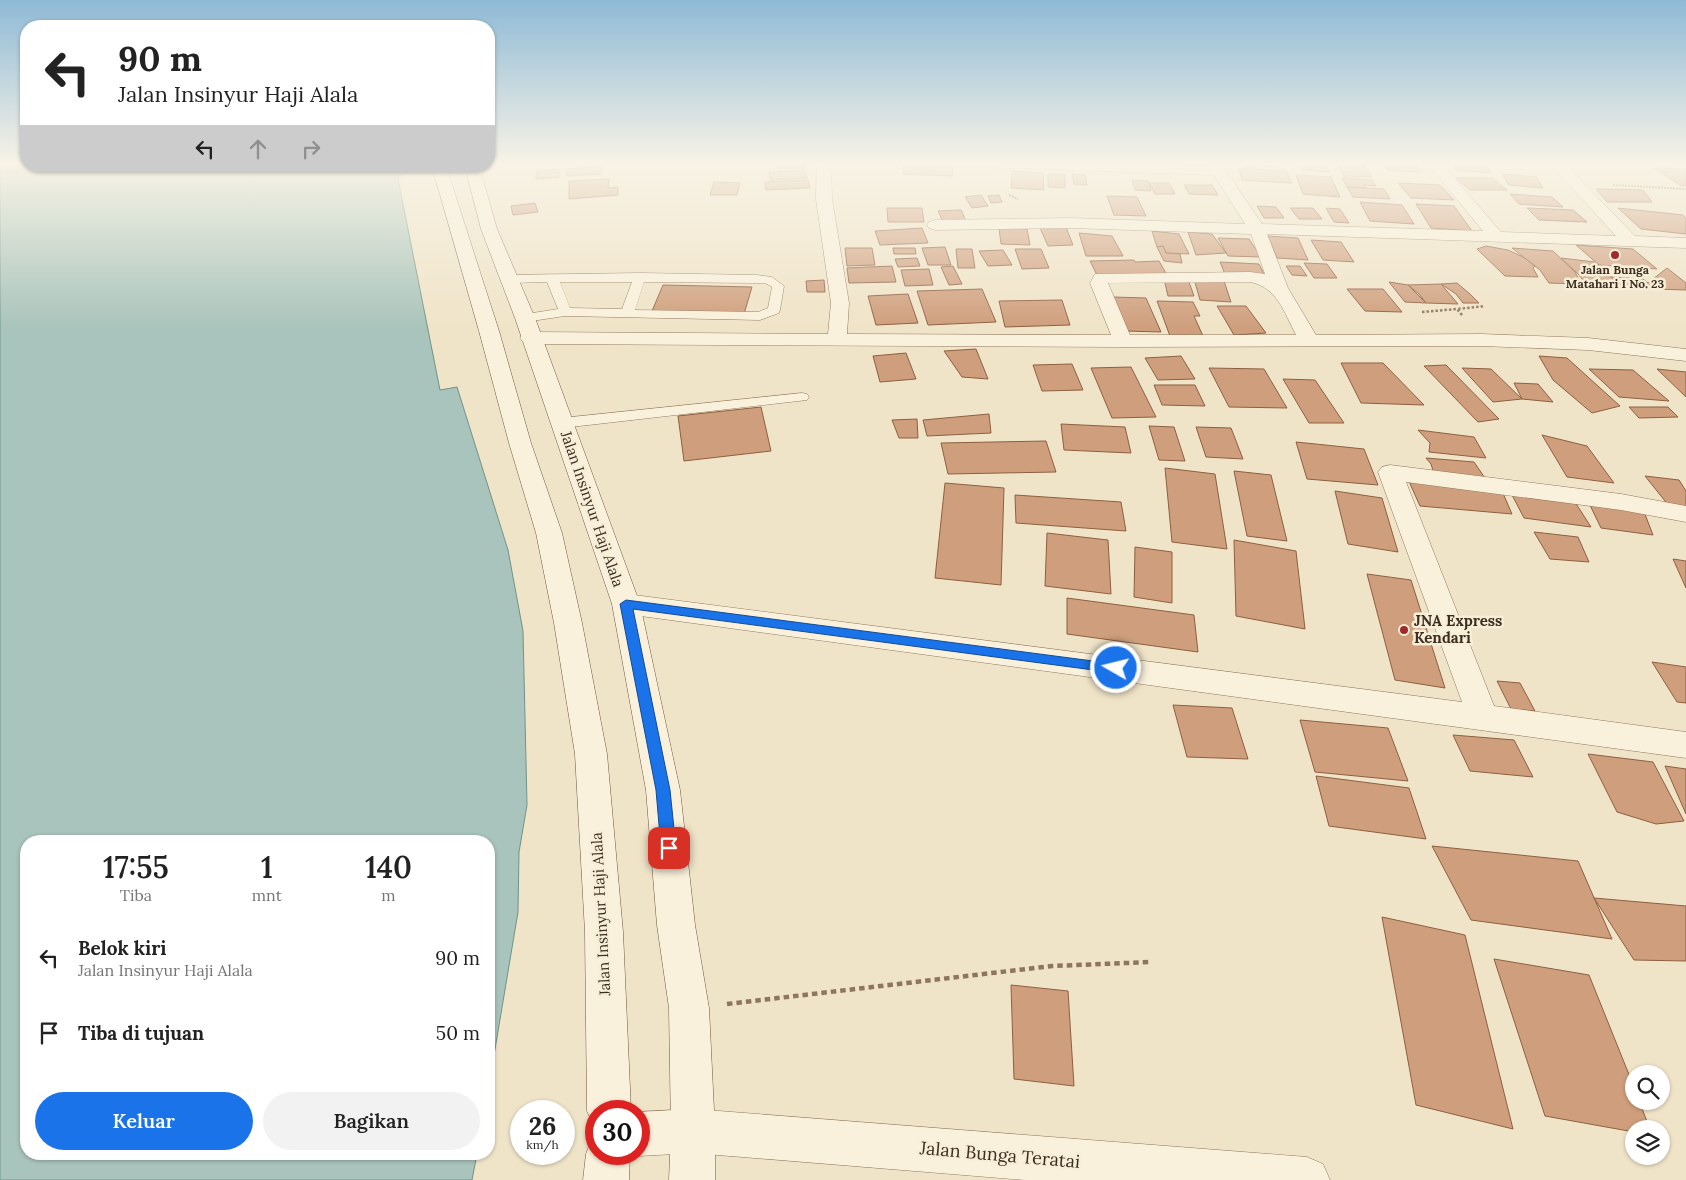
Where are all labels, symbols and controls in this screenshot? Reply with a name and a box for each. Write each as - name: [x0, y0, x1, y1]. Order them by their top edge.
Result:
- text: 90 m: [118, 36, 202, 81]
- icon: left: [35, 40, 100, 105]
- text: Jalan Insinyur Haji Alala: [118, 80, 358, 108]
- icon: left: [191, 135, 219, 163]
- icon: ahead: [244, 135, 272, 163]
- icon: right: [297, 135, 325, 163]
- marker: Jalan Bunga Matahari I No. 23: [1609, 249, 1621, 261]
- place label: Jalan Bunga Matahari I No. 23: [1566, 262, 1664, 291]
- street label: Jalan Insinyur Haji Alala: [556, 427, 628, 590]
- place label: JNA Express Kendari: [1414, 611, 1502, 647]
- marker: JNA Express Kendari: [1398, 624, 1410, 636]
- position arrow: [1089, 641, 1141, 693]
- pin: [648, 827, 690, 869]
- street label: Jalan Insinyur Haji Alala: [587, 831, 614, 997]
- icon: arrive: [655, 834, 683, 862]
- text: 17:55: [103, 848, 169, 886]
- text: 1: [261, 848, 273, 886]
- text: 140: [365, 848, 412, 886]
- text: Tiba: [120, 885, 152, 905]
- text: mnt: [252, 885, 282, 905]
- text: m: [381, 885, 396, 905]
- text: Belok kiri: [78, 936, 167, 960]
- icon: left: [35, 944, 63, 972]
- text: 90 m: [435, 946, 480, 970]
- text: Jalan Insinyur Haji Alala: [78, 960, 253, 980]
- icon: arrive: [35, 1019, 63, 1047]
- text: Tiba di tujuan: [78, 1021, 204, 1045]
- text: 50 m: [436, 1021, 480, 1045]
- map controls: [1625, 1065, 1670, 1165]
- button: search: [1625, 1065, 1670, 1110]
- button: Keluar: [35, 1092, 253, 1150]
- button: Bagikan: [263, 1092, 480, 1150]
- speed limit sign: 30: [585, 1100, 650, 1165]
- text: 26: [529, 1110, 556, 1142]
- button: layers: [1625, 1120, 1670, 1165]
- street label: Jalan Bunga Teratai: [918, 1136, 1081, 1173]
- text: km/h: [526, 1137, 559, 1152]

